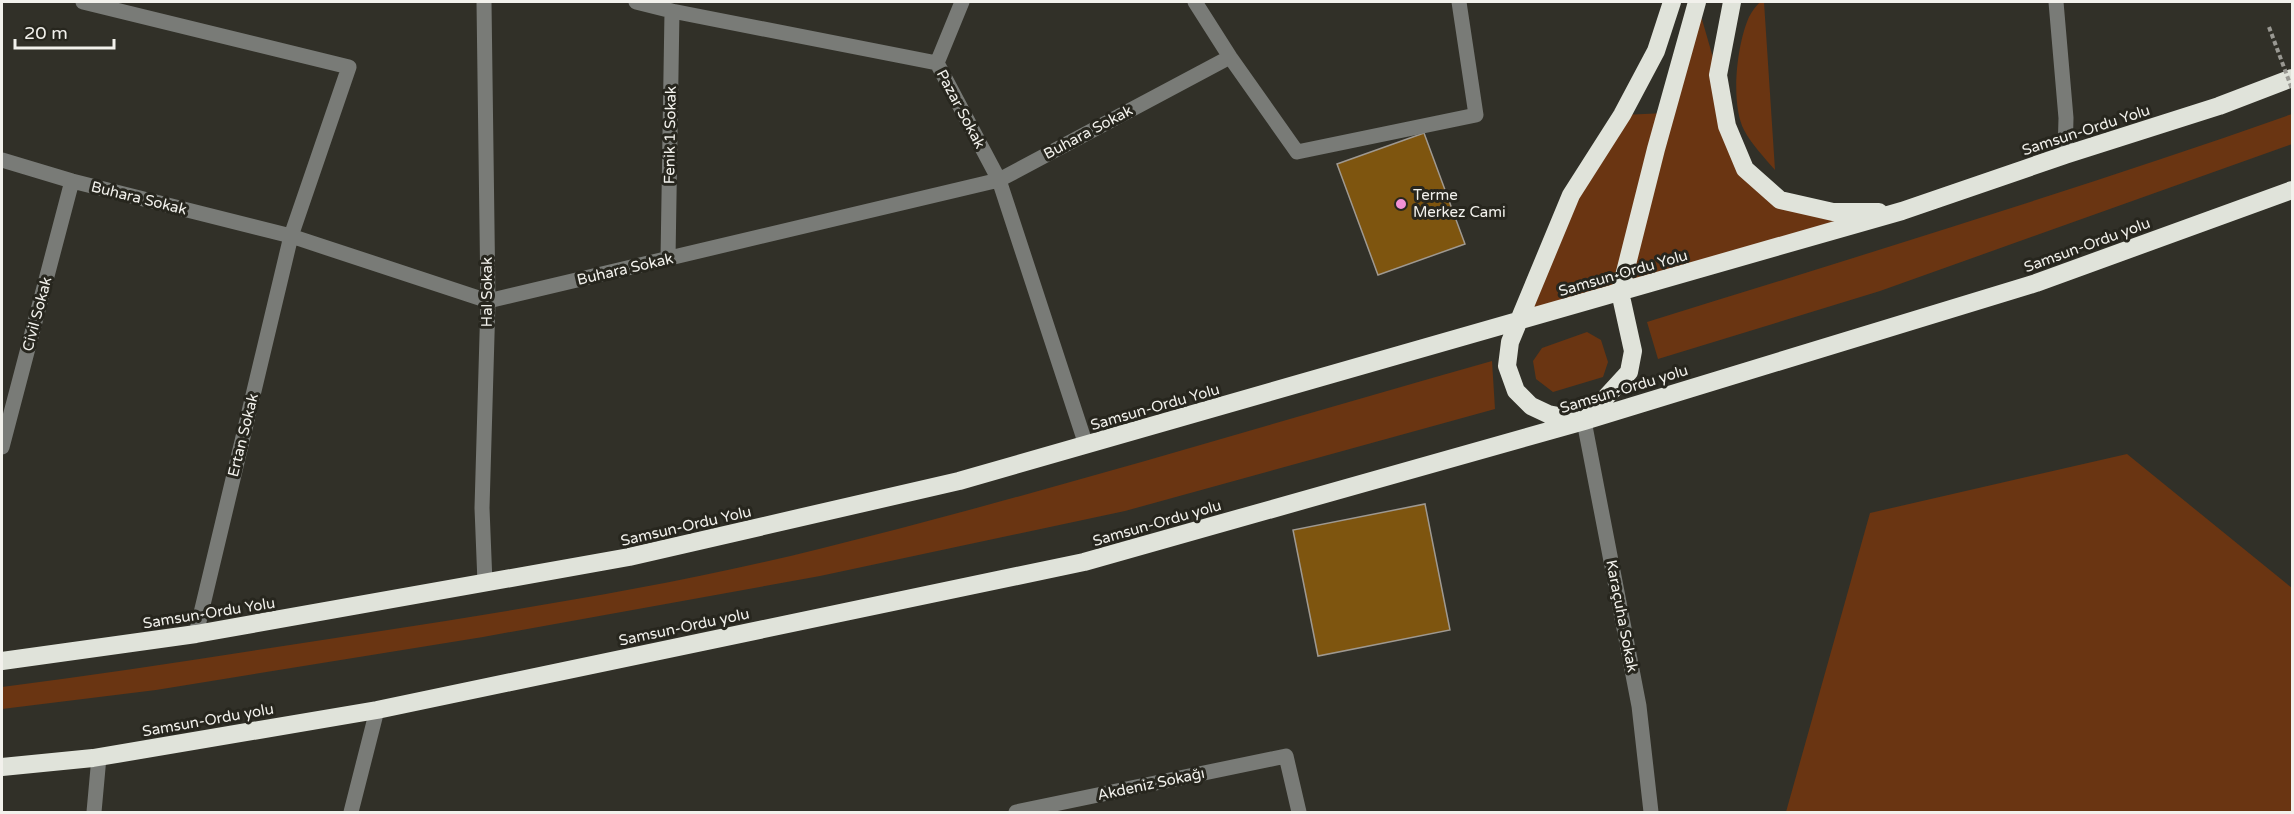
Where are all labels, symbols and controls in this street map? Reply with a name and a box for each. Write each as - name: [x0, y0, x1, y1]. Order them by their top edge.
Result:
- scale bar: [15, 12, 114, 50]
- text: 20 m: [24, 22, 68, 44]
- street label: Pazar Sokak: [933, 67, 989, 151]
- street label: Fenik 1 Sokak: [660, 86, 680, 184]
- street label: Buhara Sokak: [1040, 101, 1136, 163]
- street label: Samsun-Ordu Yolu: [2020, 101, 2152, 159]
- street label: Buhara Sokak: [89, 177, 189, 219]
- place label: Terme Merkez Cami: [1413, 186, 1506, 221]
- marker: Terme Merkez Cami: [1394, 197, 1408, 211]
- street label: Samsun-Ordu yolu: [2021, 214, 2153, 276]
- street label: Samsun-Ordu Yolu: [1556, 246, 1690, 300]
- street label: Buhara Sokak: [575, 249, 675, 289]
- street label: Hal Sokak: [478, 257, 496, 327]
- street label: Civil Sokak: [18, 275, 56, 353]
- street label: Samsun-Ordu yolu: [1558, 361, 1690, 417]
- street label: Samsun-Ordu Yolu: [1088, 380, 1222, 434]
- street label: Ertan Sokak: [224, 391, 262, 479]
- street label: Samsun-Ordu yolu: [1091, 496, 1223, 550]
- street label: Samsun-Ordu Yolu: [619, 502, 753, 550]
- street label: Karaçuha Sokak: [1602, 558, 1642, 674]
- street label: Samsun-Ordu Yolu: [142, 594, 276, 632]
- street label: Samsun-Ordu yolu: [617, 604, 751, 650]
- street label: Samsun-Ordu yolu: [141, 700, 275, 740]
- street label: Akdeniz Sokağı: [1096, 764, 1206, 804]

